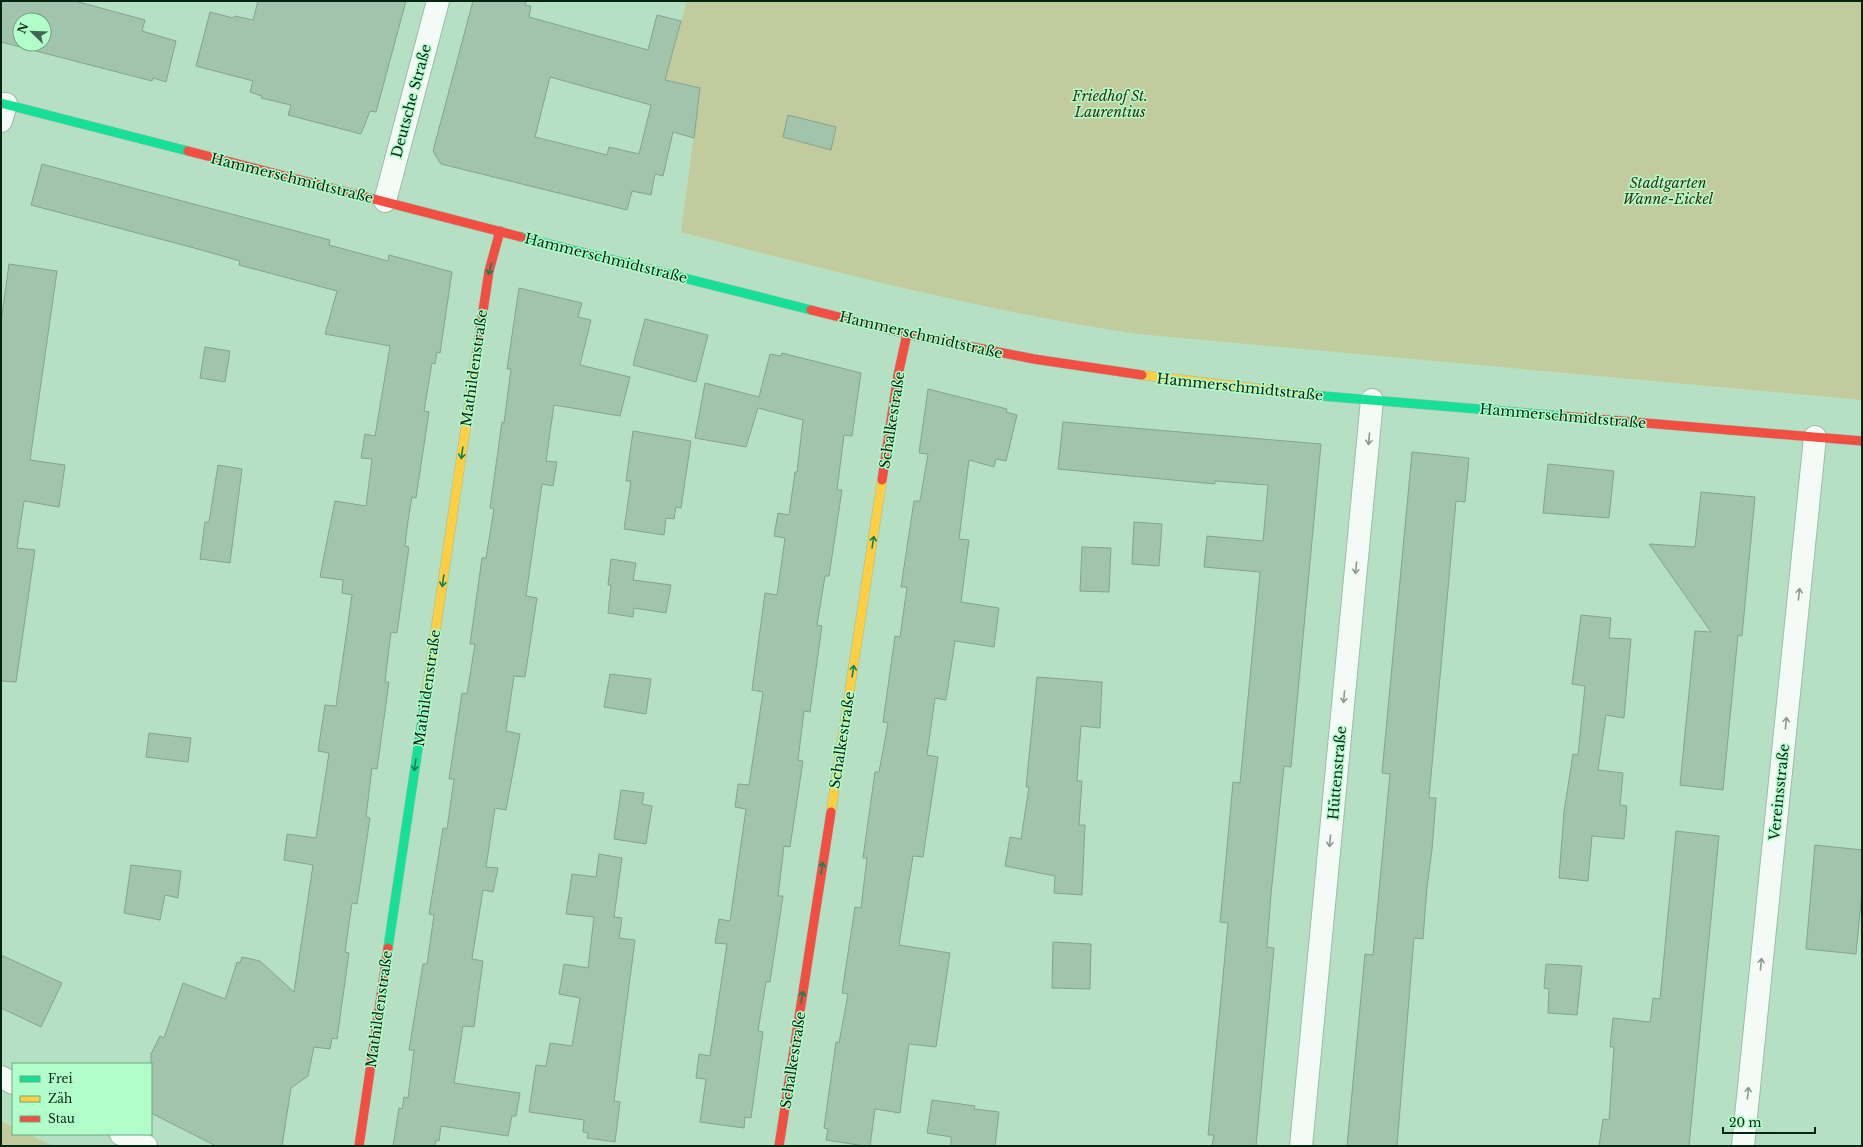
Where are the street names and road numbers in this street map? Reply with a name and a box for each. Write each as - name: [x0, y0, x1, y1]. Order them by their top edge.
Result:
- street label: Deutsche Straße: [387, 42, 435, 160]
- street label: Hammerschmidtstraße: [209, 149, 375, 207]
- street label: Hammerschmidtstraße: [523, 229, 689, 287]
- street label: Hammerschmidtstraße: [838, 307, 1004, 363]
- street label: Mathildenstraße: [457, 308, 491, 428]
- street label: Hammerschmidtstraße: [1156, 369, 1324, 405]
- street label: Schalkestraße: [875, 370, 909, 470]
- street label: Hammerschmidtstraße: [1479, 400, 1647, 432]
- street label: Mathildenstraße: [410, 628, 444, 748]
- street label: Schalkestraße: [825, 690, 859, 790]
- street label: Hüttenstraße: [1324, 725, 1350, 821]
- street label: Vereinsstraße: [1765, 743, 1793, 842]
- street label: Mathildenstraße: [362, 949, 396, 1069]
- street label: Schalkestraße: [776, 1010, 810, 1110]

